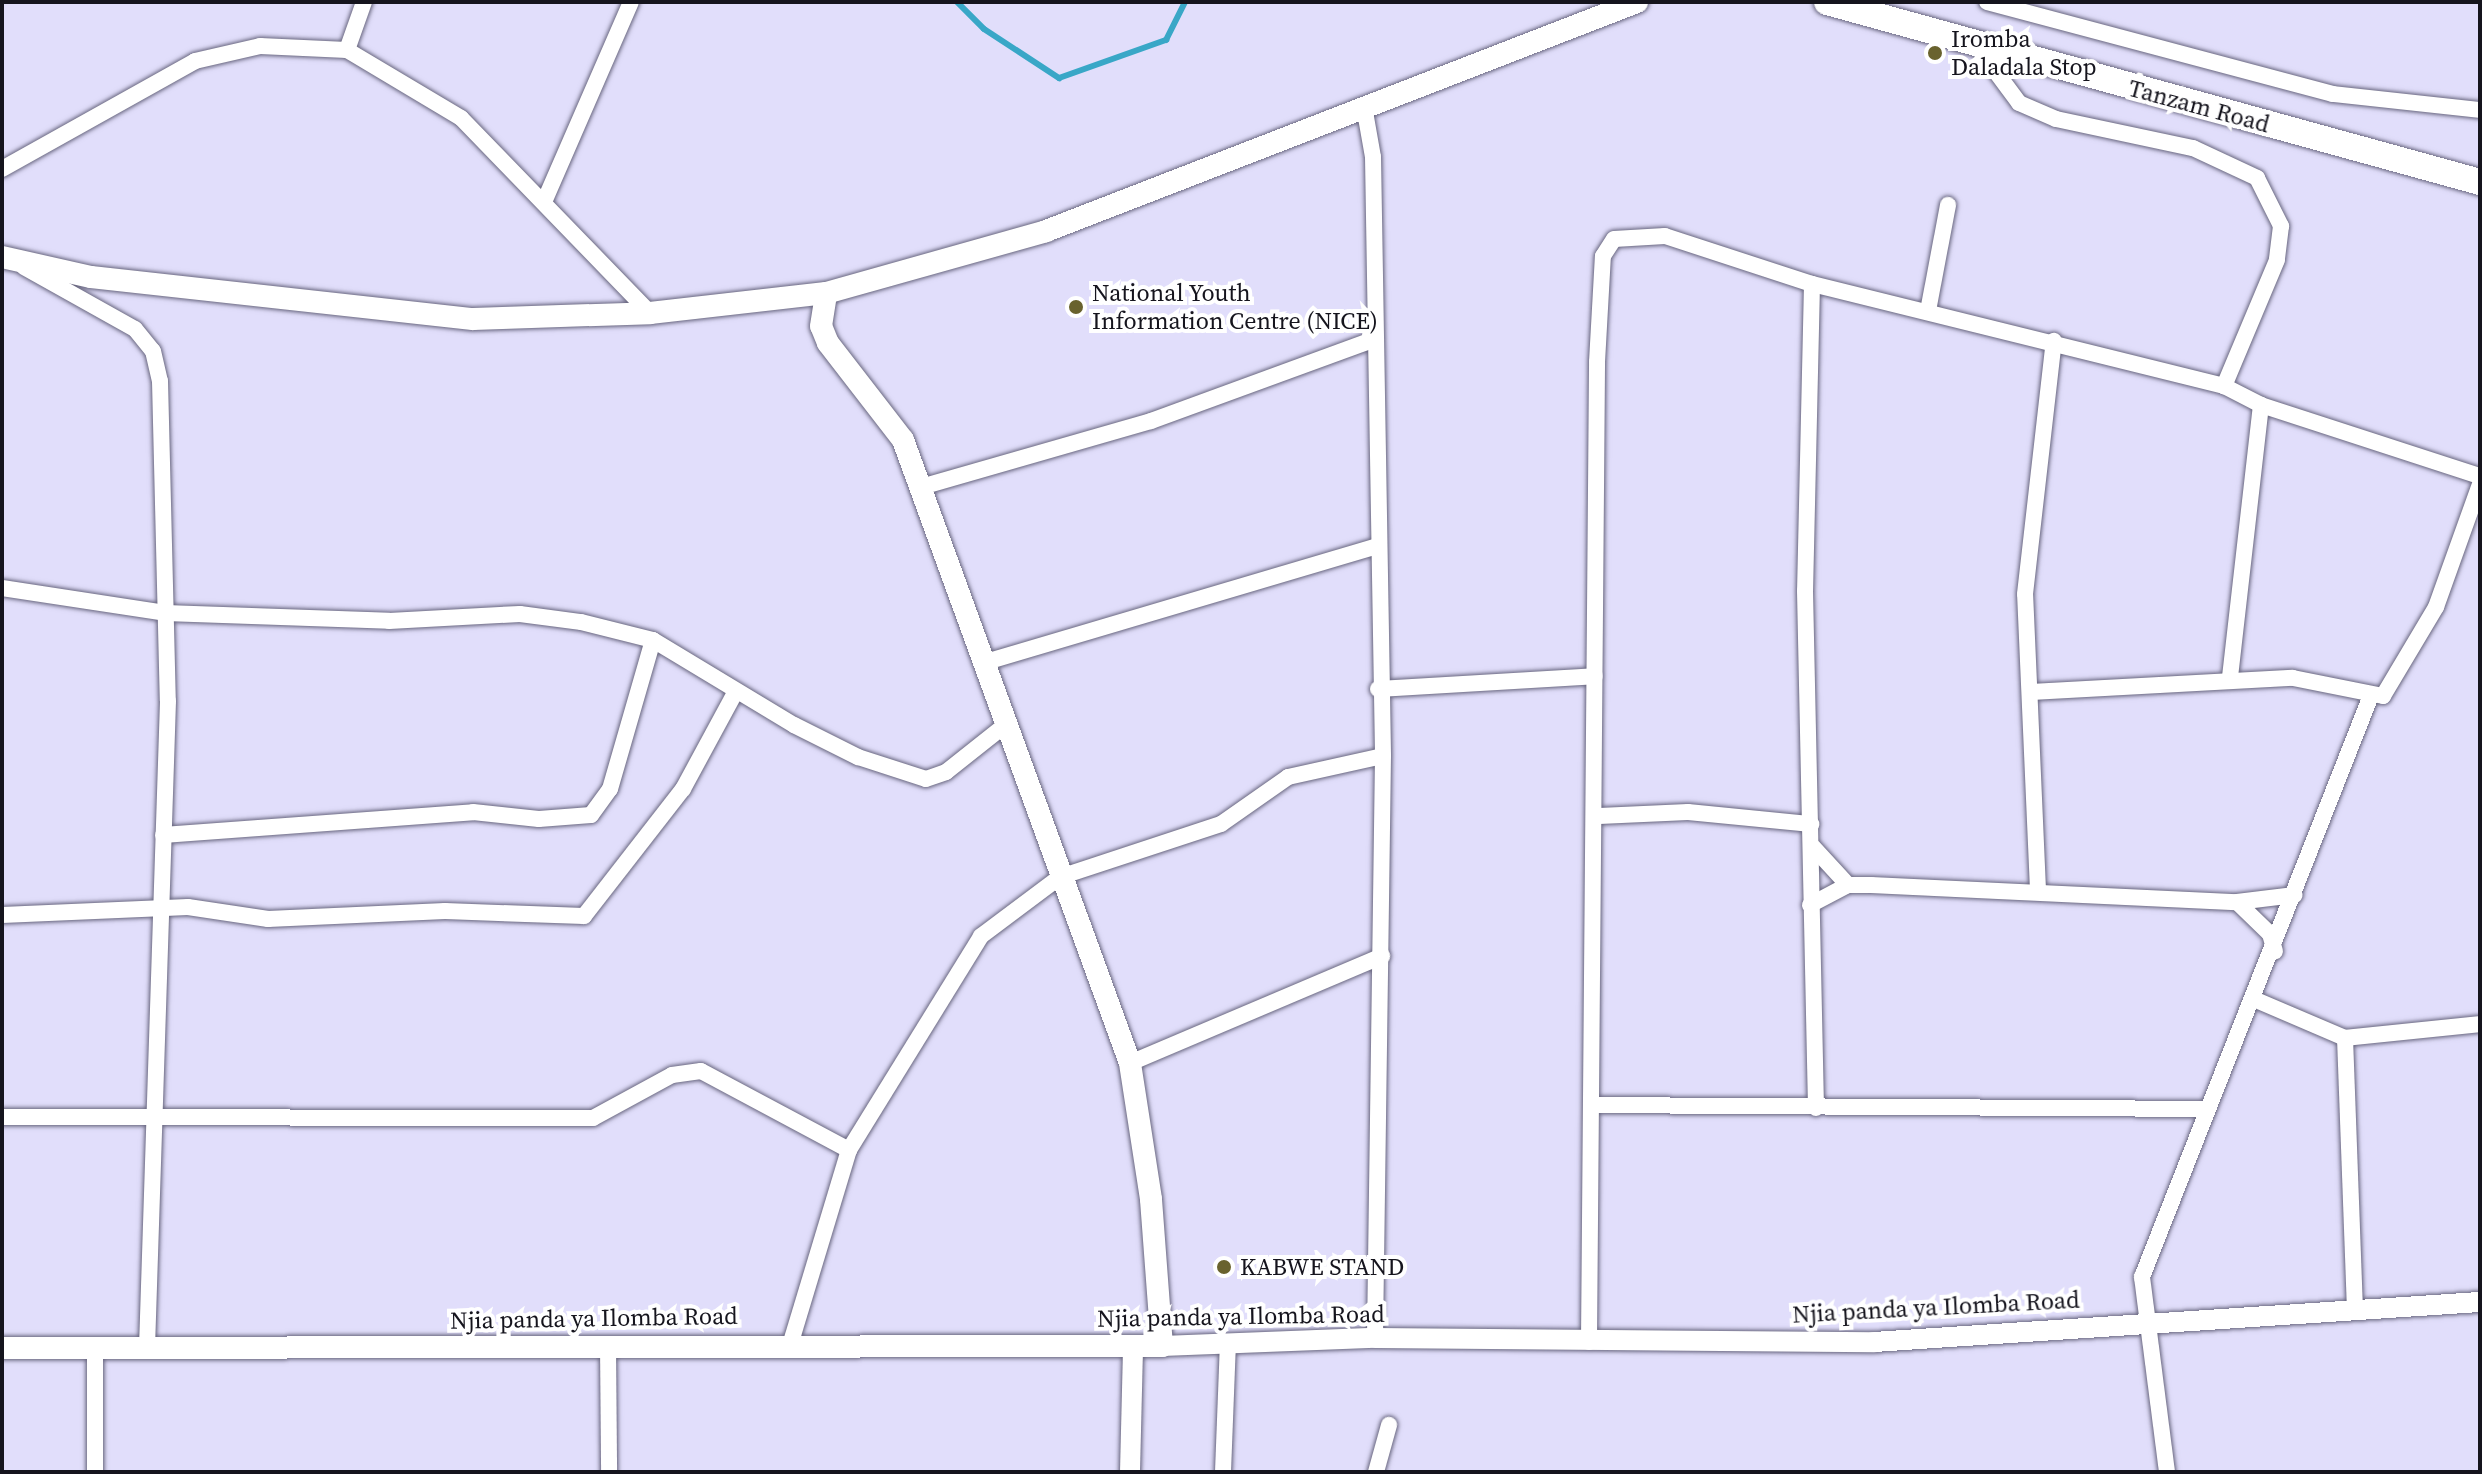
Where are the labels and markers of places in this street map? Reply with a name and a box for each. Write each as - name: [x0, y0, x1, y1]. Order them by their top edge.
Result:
- place label: Iromba Daladala Stop: [1951, 25, 2096, 81]
- marker: Iromba Daladala Stop: [1926, 44, 1944, 62]
- place label: National Youth Information Centre (NICE): [1092, 279, 1378, 335]
- marker: National Youth Information Centre (NICE): [1067, 298, 1085, 316]
- place label: KABWE STAND: [1240, 1253, 1404, 1281]
- marker: KABWE STAND: [1215, 1258, 1233, 1276]

